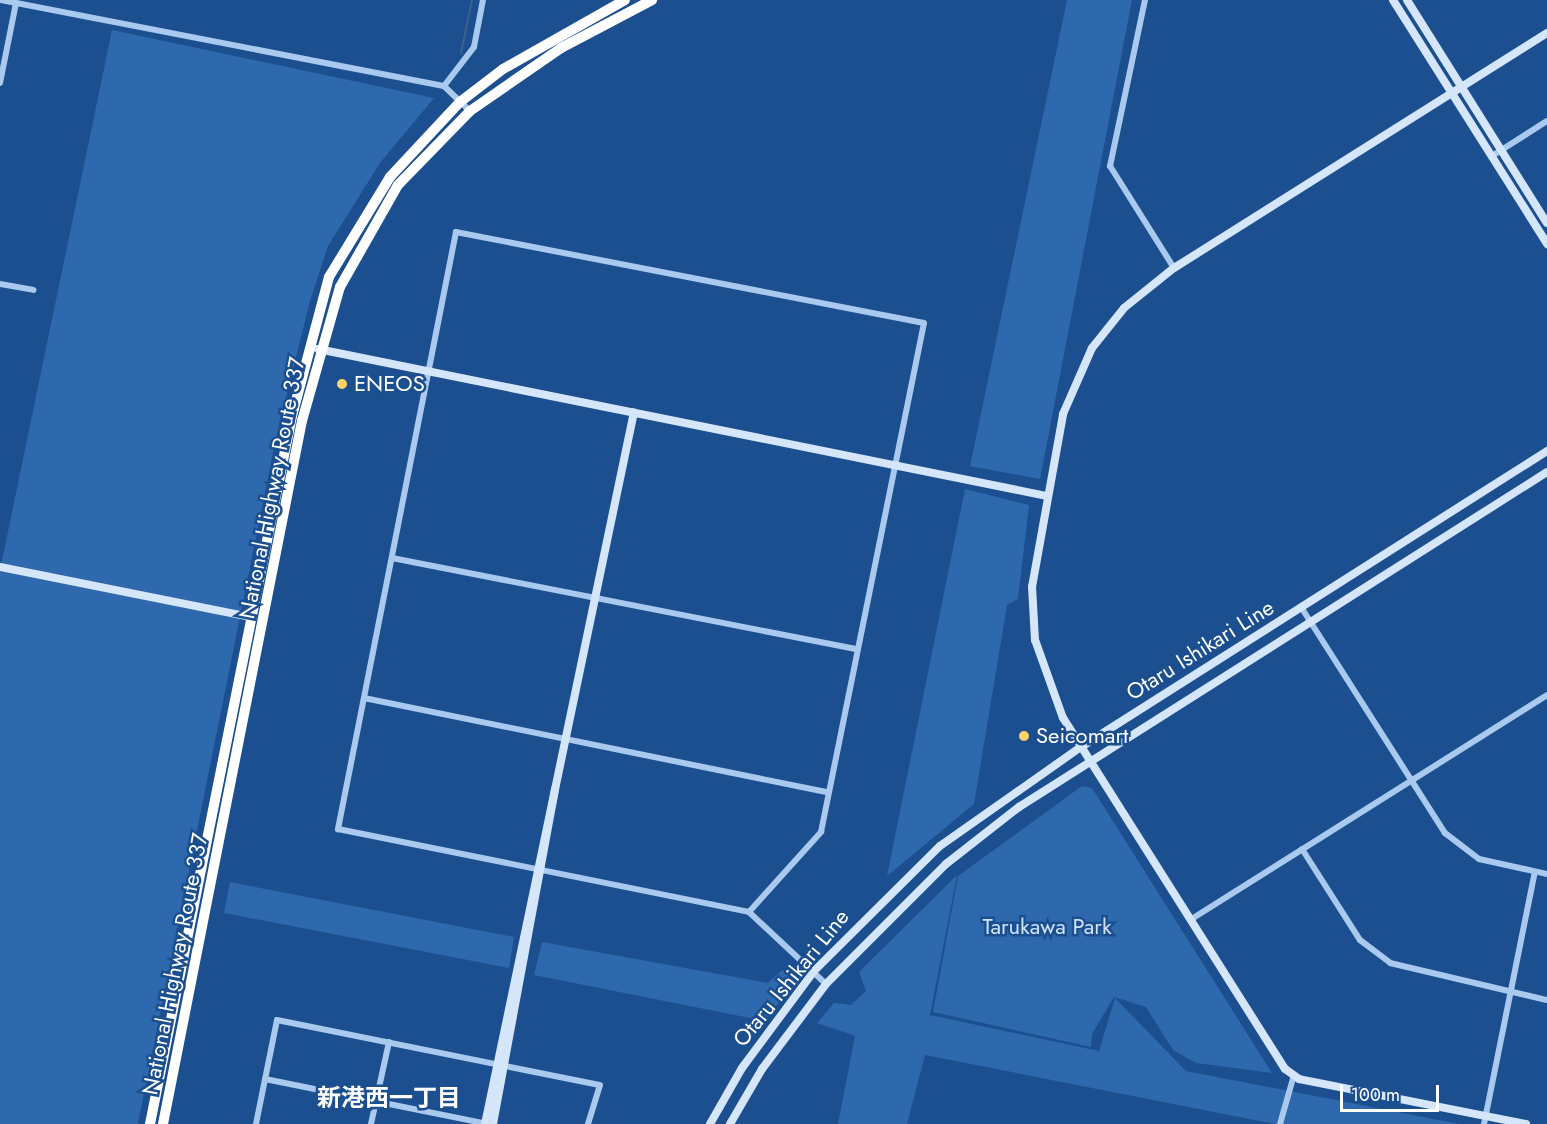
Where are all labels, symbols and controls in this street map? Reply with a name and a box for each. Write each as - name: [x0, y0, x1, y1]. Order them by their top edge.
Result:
- street label: National Highway Route 337: [234, 355, 310, 621]
- place label: ENEOS: [354, 371, 425, 397]
- marker: ENEOS: [335, 377, 349, 391]
- street label: Otaru Ishikari Line: [1121, 594, 1279, 706]
- place label: Seicomart: [1036, 723, 1128, 749]
- marker: Seicomart: [1017, 729, 1031, 743]
- street label: National Highway Route 337: [137, 831, 213, 1097]
- street label: Otaru Ishikari Line: [728, 904, 854, 1052]
- park label: Tarukawa Park: [982, 914, 1112, 940]
- scale bar: [1343, 1073, 1442, 1111]
- text: 100 m: [1351, 1082, 1400, 1108]
- district label: 新港西一丁目: [317, 1084, 461, 1112]

